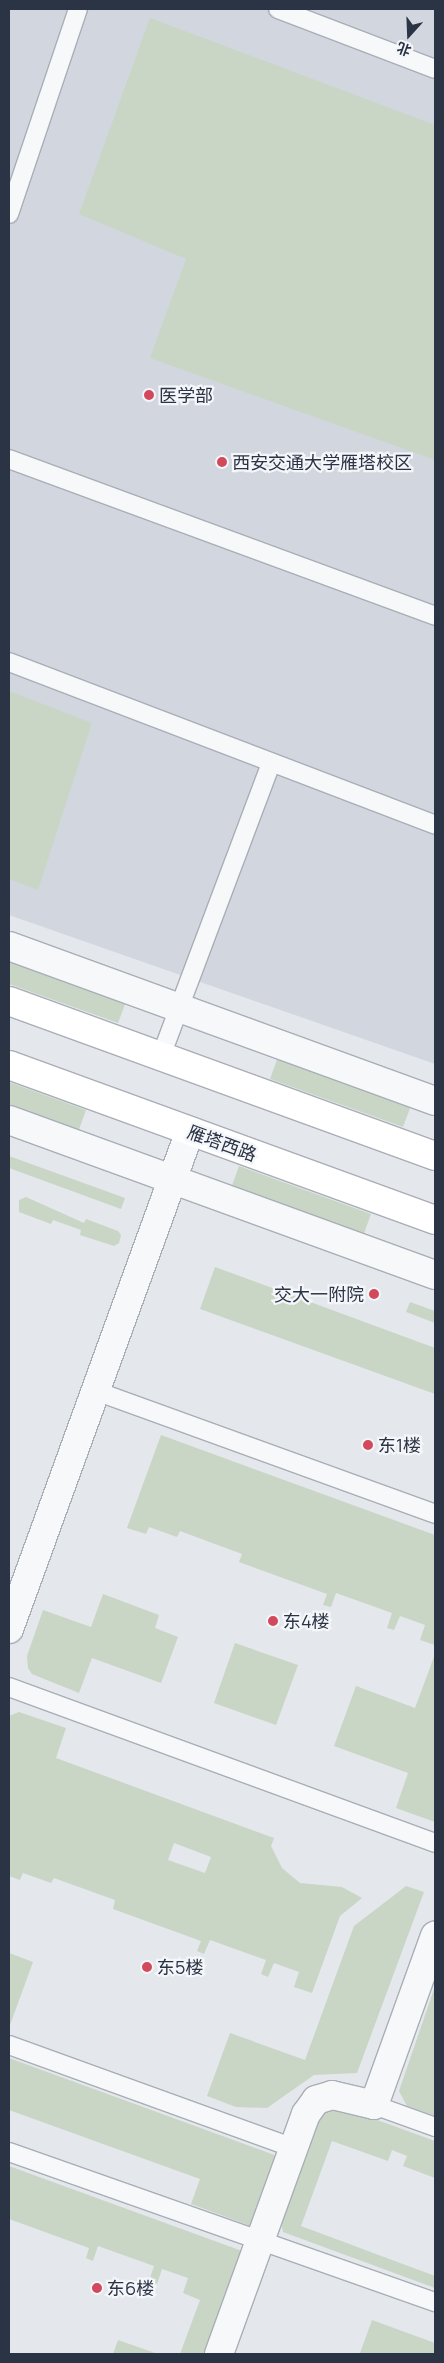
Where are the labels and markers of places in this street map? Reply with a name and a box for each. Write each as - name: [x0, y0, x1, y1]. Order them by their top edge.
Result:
- place label: 医学部: [159, 384, 213, 406]
- marker: 医学部: [143, 389, 155, 401]
- place label: 西安交通大学雁塔校区: [232, 451, 412, 473]
- marker: 西安交通大学雁塔校区: [216, 456, 228, 468]
- place label: 交大一附院: [274, 1283, 364, 1305]
- marker: 交大一附院: [368, 1288, 380, 1300]
- place label: 东1楼: [378, 1434, 421, 1456]
- marker: 东1楼: [362, 1439, 374, 1451]
- place label: 东4楼: [283, 1610, 330, 1632]
- marker: 东4楼: [267, 1615, 279, 1627]
- place label: 东5楼: [157, 1956, 203, 1978]
- marker: 东5楼: [141, 1961, 153, 1973]
- place label: 东6楼: [107, 2277, 154, 2299]
- marker: 东6楼: [91, 2282, 103, 2294]

